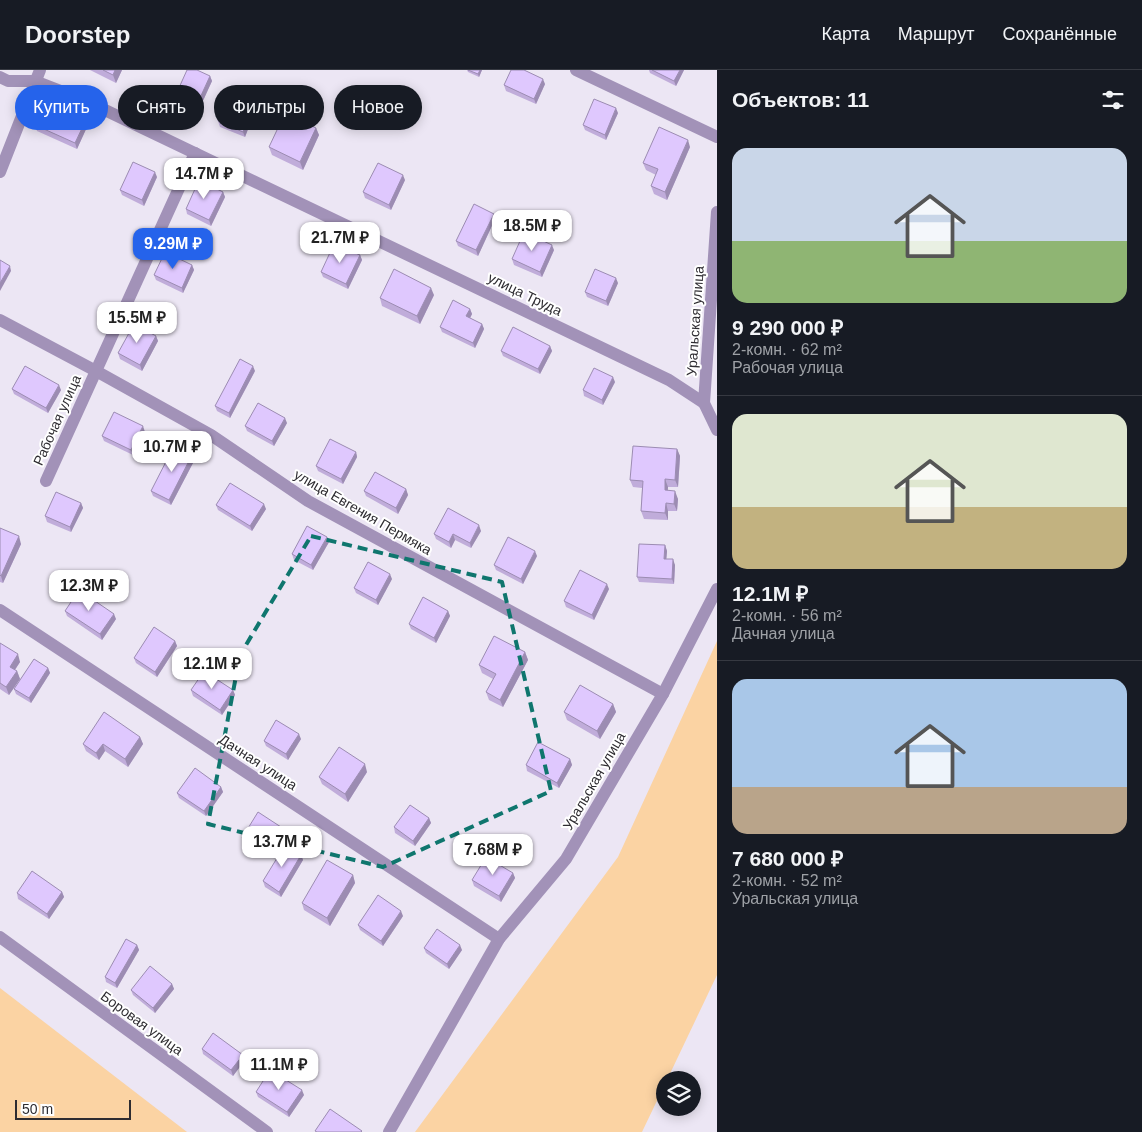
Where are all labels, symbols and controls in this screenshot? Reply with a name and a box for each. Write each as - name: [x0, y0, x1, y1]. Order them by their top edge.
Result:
- text: Doorstep: [25, 21, 130, 48]
- text: Карта: [822, 24, 870, 44]
- text: Маршрут: [898, 24, 974, 44]
- text: Сохранённые: [1002, 24, 1117, 44]
- chip: Купить: [15, 85, 108, 130]
- chip: Снять: [118, 85, 204, 130]
- chip: Фильтры: [214, 85, 324, 130]
- chip: Новое: [334, 85, 422, 130]
- icon: filters: [1099, 86, 1127, 114]
- text: Объектов: 11: [732, 88, 869, 111]
- pin: 14.7M ₽: [158, 158, 250, 200]
- text: 14.7M ₽: [175, 165, 233, 182]
- icon: home: [885, 181, 975, 271]
- pin: 18.5M ₽: [486, 210, 578, 252]
- text: 18.5M ₽: [503, 217, 561, 234]
- pin: 21.7M ₽: [294, 222, 386, 264]
- pin: 9.29M ₽: [127, 228, 219, 270]
- text: 21.7M ₽: [311, 229, 369, 246]
- text: 9.29M ₽: [144, 235, 202, 252]
- street label: Уральская улица: [683, 265, 707, 377]
- street label: улица Труда: [485, 269, 565, 319]
- pin: 15.5M ₽: [91, 302, 183, 344]
- text: 15.5M ₽: [108, 309, 166, 326]
- text: 9 290 000 ₽: [732, 316, 843, 339]
- text: 2-комн. · 62 m²: [732, 341, 842, 358]
- text: Рабочая улица: [732, 359, 843, 376]
- street label: Рабочая улица: [30, 372, 84, 468]
- pin: 10.7M ₽: [126, 430, 218, 473]
- text: 10.7M ₽: [143, 438, 201, 455]
- icon: home: [885, 446, 975, 536]
- street label: улица Евгения Пермяка: [292, 466, 435, 558]
- pin: 12.3M ₽: [43, 570, 135, 612]
- text: 12.3M ₽: [60, 577, 118, 594]
- text: 12.1M ₽: [732, 582, 808, 605]
- text: 2-комн. · 56 m²: [732, 607, 842, 624]
- text: Дачная улица: [732, 625, 835, 642]
- pin: 12.1M ₽: [166, 648, 258, 690]
- text: 12.1M ₽: [183, 655, 241, 672]
- icon: home: [885, 711, 975, 801]
- street label: Уральская улица: [559, 729, 629, 833]
- street label: Дачная улица: [216, 731, 300, 793]
- pin: 13.7M ₽: [236, 826, 328, 868]
- text: 13.7M ₽: [253, 833, 311, 850]
- pin: 7.68M ₽: [447, 834, 539, 876]
- text: 7.68M ₽: [464, 841, 522, 858]
- text: 7 680 000 ₽: [732, 847, 843, 870]
- text: 2-комн. · 52 m²: [732, 872, 842, 889]
- text: Уральская улица: [732, 890, 858, 907]
- street label: Боровая улица: [98, 988, 186, 1058]
- pin: 11.1M ₽: [233, 1048, 325, 1091]
- text: 11.1M ₽: [250, 1056, 308, 1073]
- map controls: [656, 1071, 701, 1116]
- button: layers: [656, 1071, 701, 1116]
- scale bar: [15, 1097, 131, 1120]
- text: 50 m: [22, 1101, 53, 1117]

